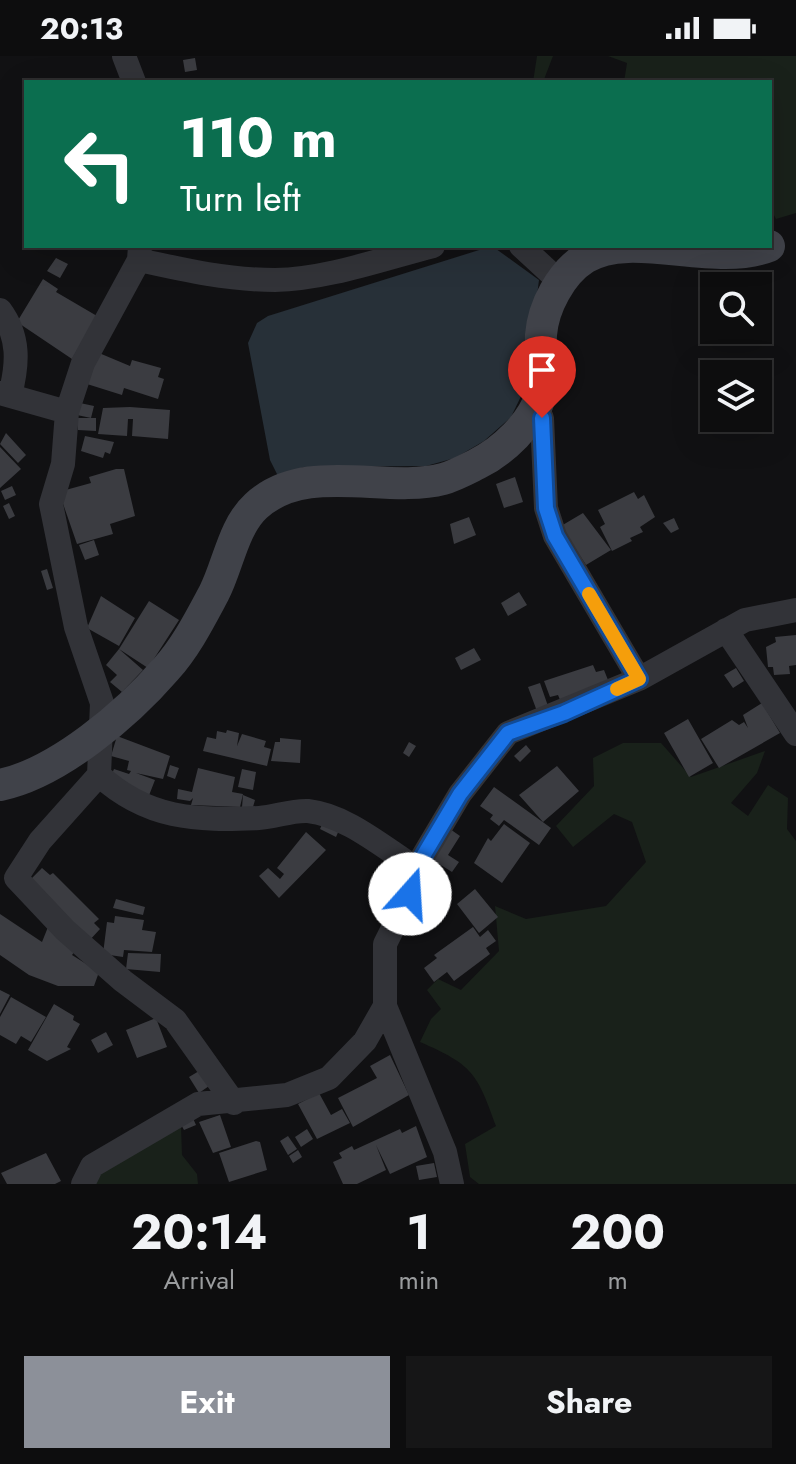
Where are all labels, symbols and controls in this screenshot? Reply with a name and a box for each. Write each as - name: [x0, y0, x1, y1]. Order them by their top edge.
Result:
- text: 20:13: [40, 7, 123, 50]
- text: 110 m: [180, 97, 337, 178]
- icon: left: [48, 112, 152, 216]
- text: Turn left: [180, 172, 301, 224]
- map controls: [700, 272, 772, 432]
- button: search: [700, 272, 772, 344]
- pin: [508, 336, 576, 418]
- icon: arrive: [520, 348, 564, 392]
- button: layers: [700, 360, 772, 432]
- position arrow: [368, 852, 452, 936]
- text: 20:14: [131, 1198, 268, 1267]
- text: 1: [407, 1198, 431, 1267]
- text: 200: [570, 1198, 665, 1267]
- text: Arrival: [163, 1261, 235, 1299]
- text: min: [398, 1261, 439, 1299]
- text: m: [607, 1261, 628, 1299]
- button: Exit: [24, 1356, 390, 1448]
- button: Share: [406, 1356, 772, 1448]

